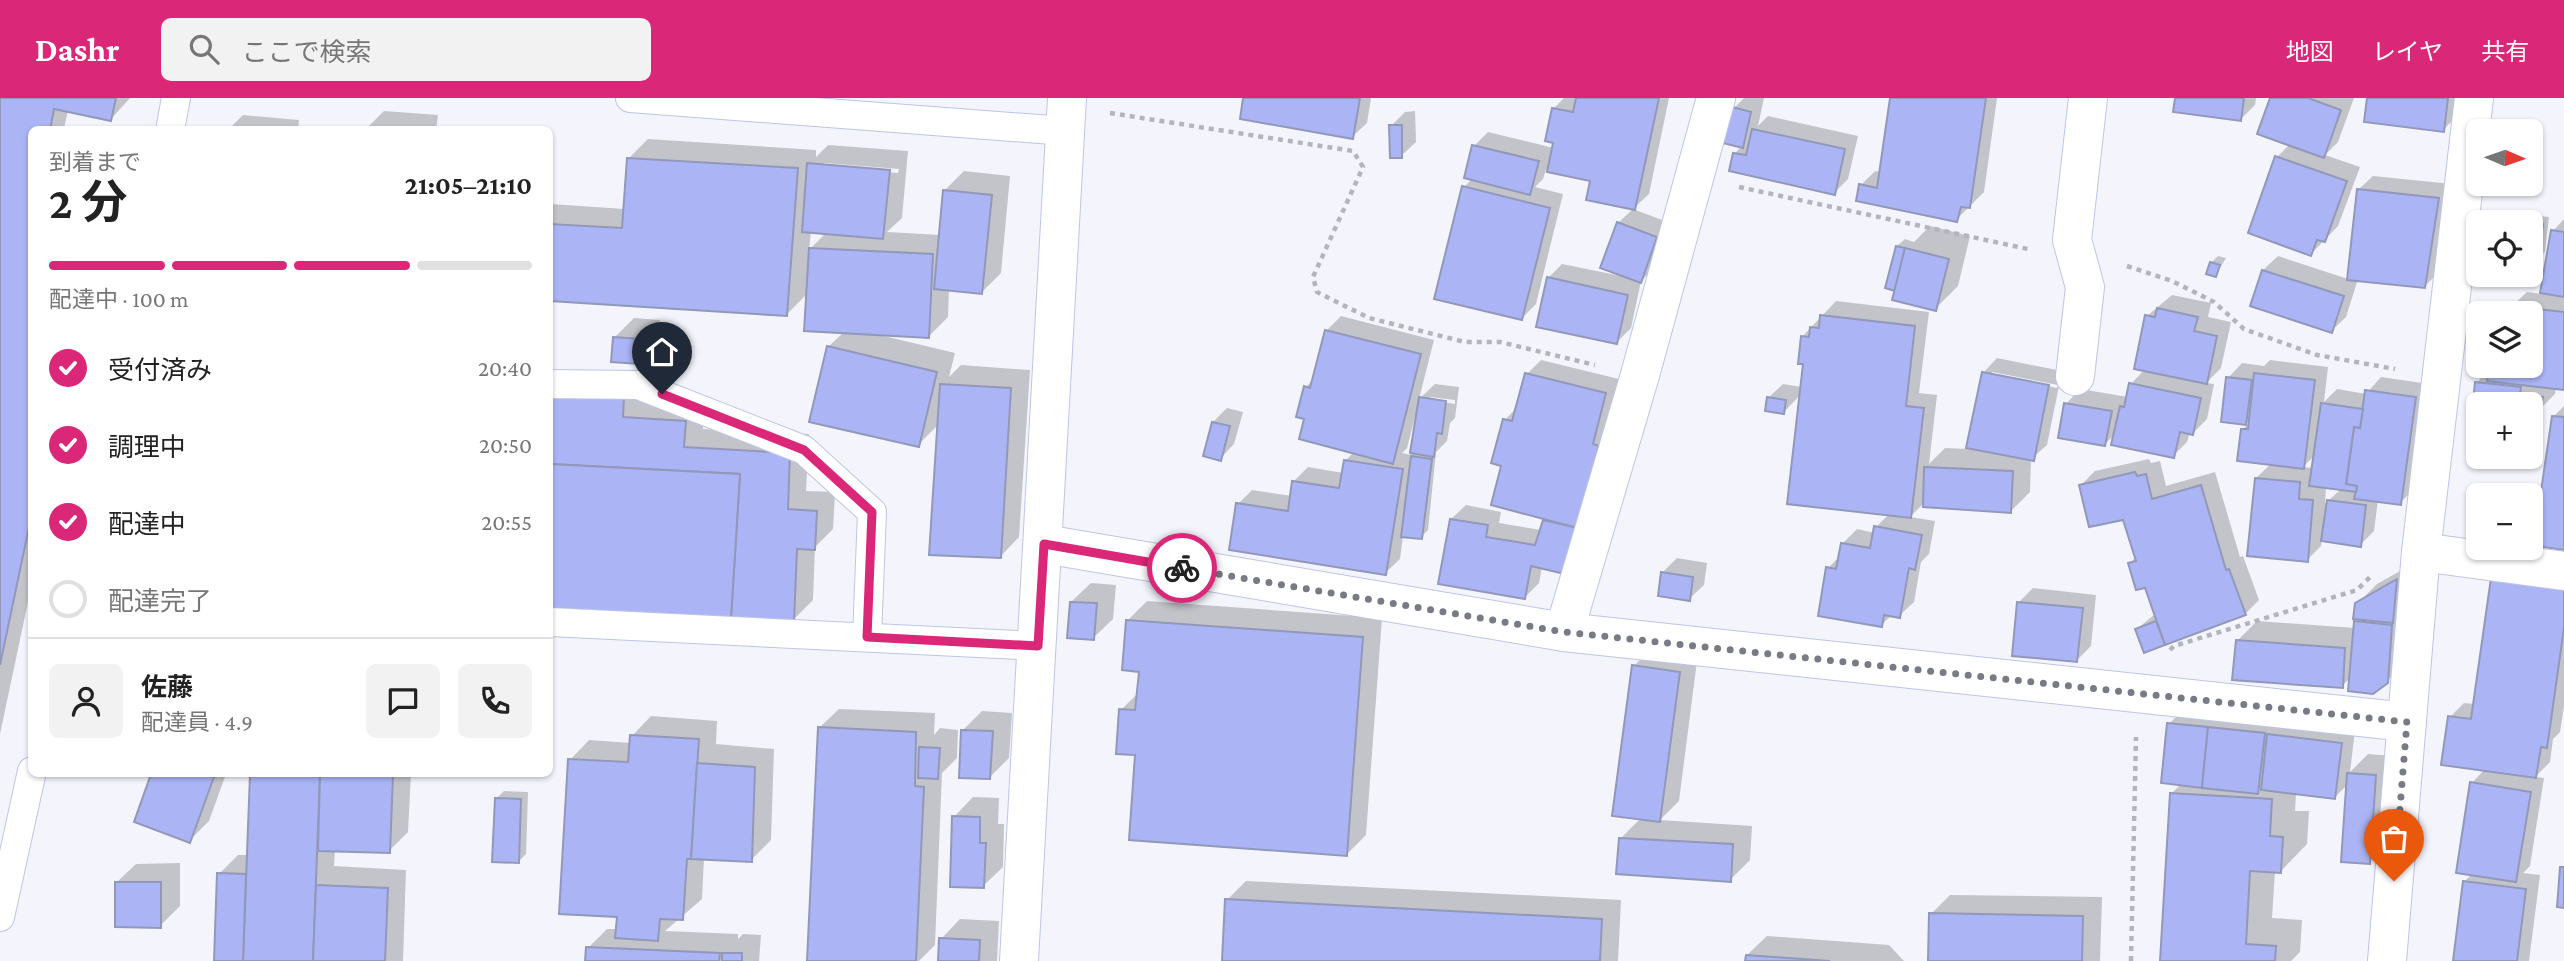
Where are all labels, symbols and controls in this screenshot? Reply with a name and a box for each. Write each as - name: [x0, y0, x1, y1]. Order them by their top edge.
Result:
- search box: [161, 18, 651, 81]
- icon: search: [185, 30, 223, 68]
- text: Dashr: [35, 31, 119, 68]
- text: ここで検索: [241, 38, 371, 67]
- text: 地図: [2286, 38, 2334, 65]
- text: レイヤ: [2372, 38, 2443, 65]
- text: 共有: [2481, 38, 2529, 65]
- north arrow: [2466, 119, 2543, 196]
- map controls: [2466, 119, 2543, 560]
- text: 到着まで: [49, 149, 141, 175]
- text: 21:05–21:10: [405, 171, 532, 200]
- text: 2 分: [49, 177, 127, 228]
- button: locate: [2466, 210, 2543, 287]
- text: 配達中 · 100 m: [49, 286, 189, 312]
- button: layers: [2466, 301, 2543, 378]
- pin: [632, 322, 692, 394]
- icon: home: [643, 333, 681, 371]
- icon: check: [49, 349, 87, 387]
- text: 20:40: [478, 355, 532, 381]
- text: 受付済み: [108, 356, 212, 385]
- button: +: [2466, 392, 2543, 469]
- icon: check: [49, 426, 87, 464]
- text: 20:50: [479, 432, 532, 458]
- text: 調理中: [108, 433, 186, 462]
- button: −: [2466, 483, 2543, 560]
- icon: check: [49, 503, 87, 541]
- text: 20:55: [481, 509, 532, 535]
- text: 配達中: [108, 510, 186, 539]
- courier: [1147, 533, 1217, 603]
- icon: bike: [1163, 549, 1201, 587]
- text: 配達完了: [108, 587, 212, 616]
- button: person: [49, 664, 123, 738]
- button: chat: [366, 664, 440, 738]
- button: phone: [458, 664, 532, 738]
- text: 佐藤: [141, 673, 193, 702]
- text: 配達員 · 4.9: [141, 709, 253, 735]
- pin: [2364, 809, 2424, 881]
- icon: bag: [2375, 820, 2413, 858]

